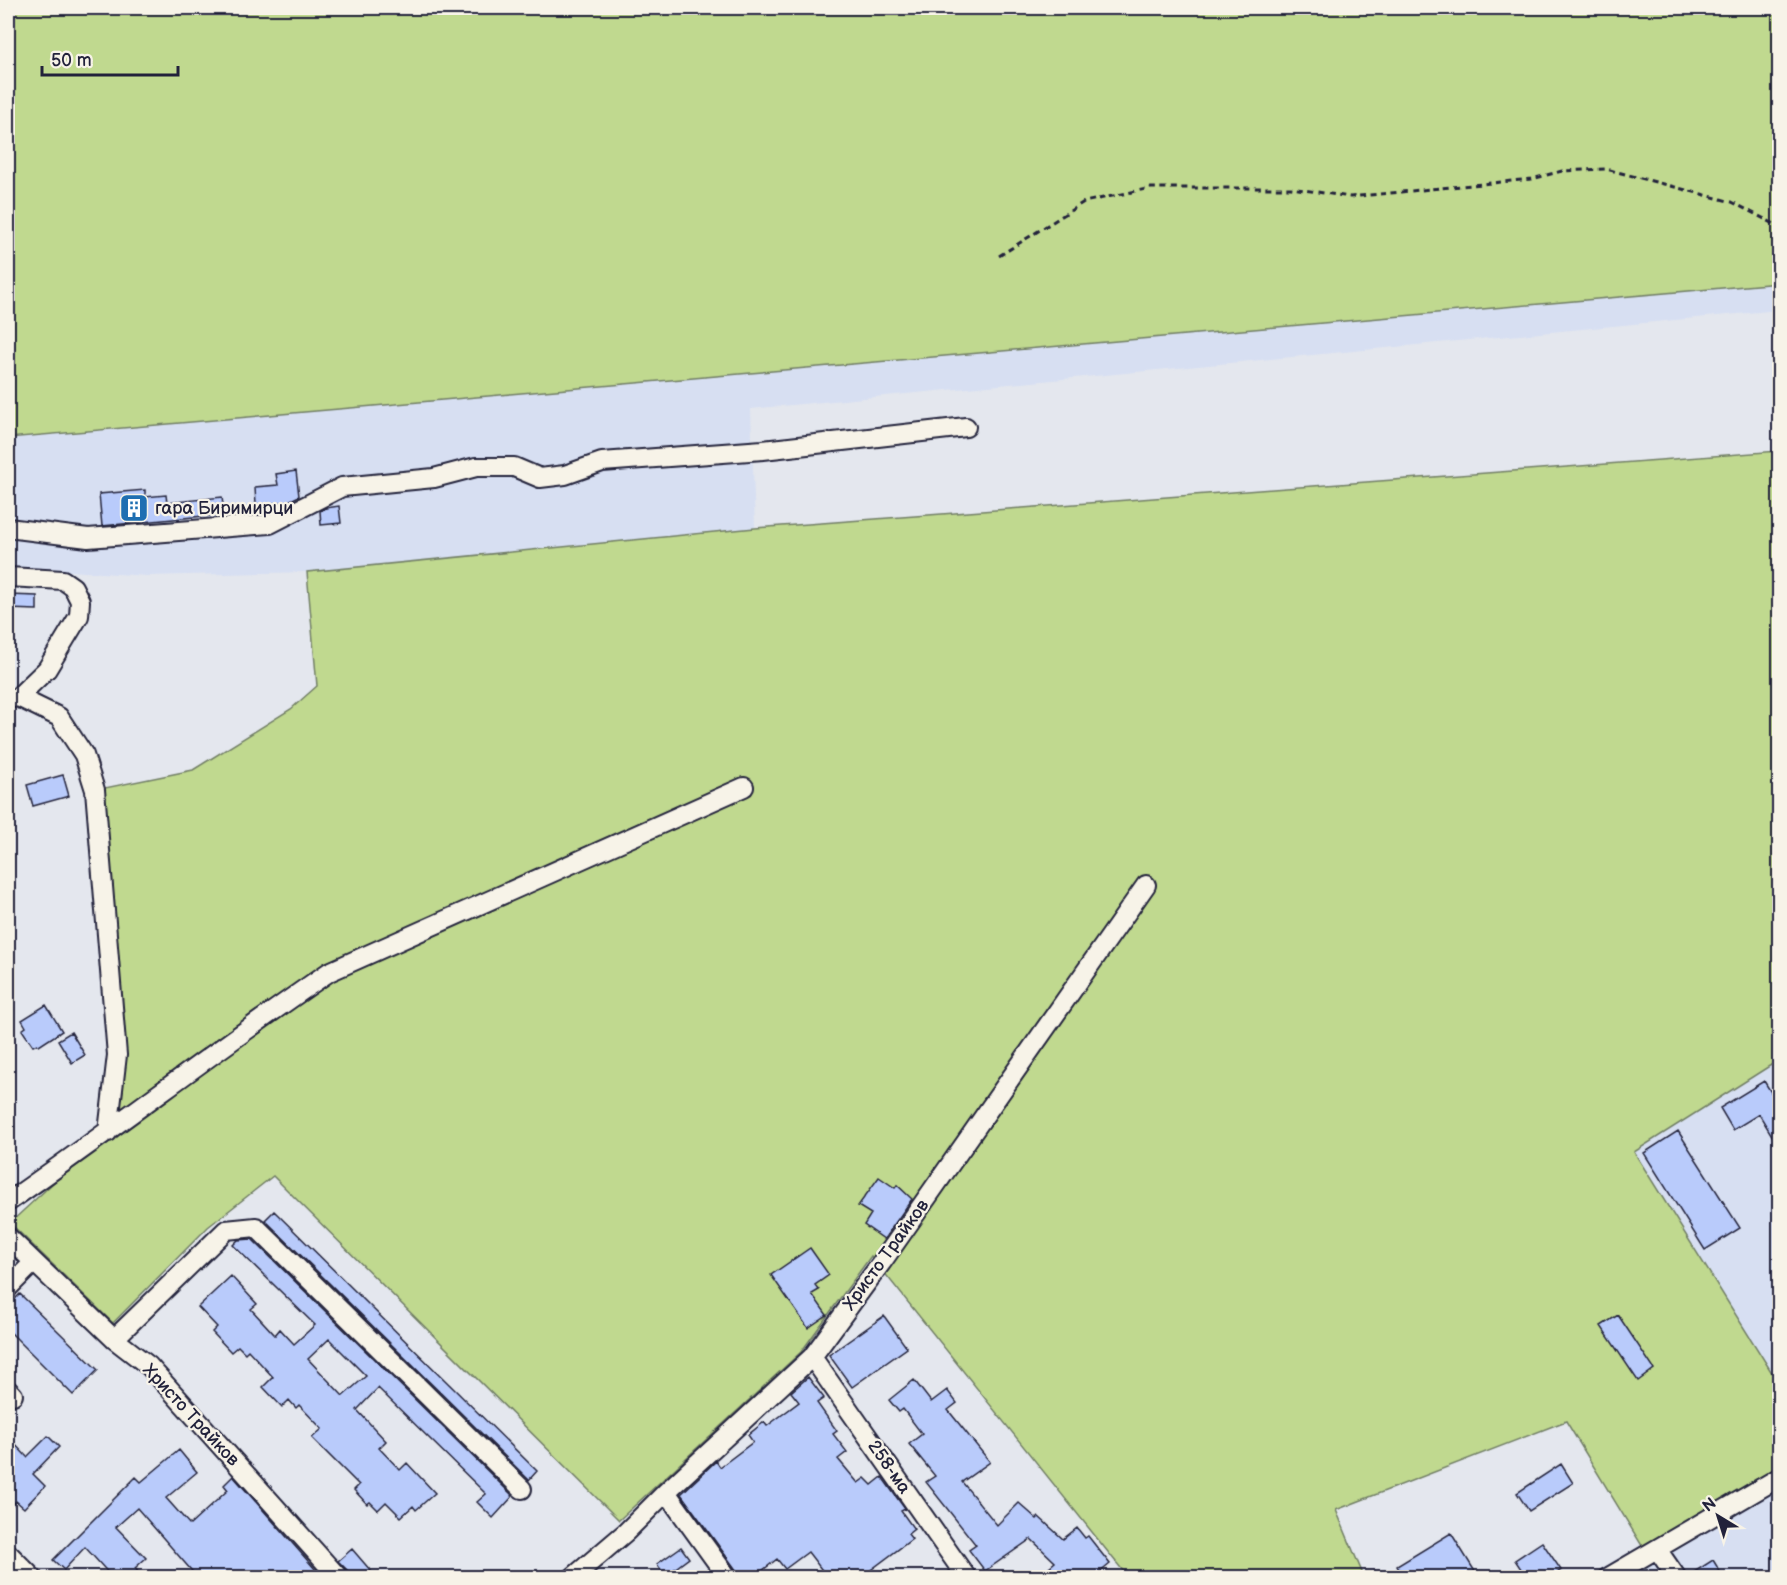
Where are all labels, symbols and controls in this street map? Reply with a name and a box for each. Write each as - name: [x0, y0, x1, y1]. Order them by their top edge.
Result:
- scale bar: [42, 39, 178, 77]
- text: 50 m: [51, 50, 92, 71]
- building icon: гара Биримирци: [118, 492, 150, 524]
- place label: гара Биримирци: [155, 498, 293, 519]
- street label: Христо Трайков: [839, 1195, 934, 1314]
- street label: Христо Трайков: [138, 1360, 244, 1471]
- street label: 258-ма: [863, 1436, 915, 1498]
- north arrow: [1688, 1486, 1748, 1546]
- text: N: [1699, 1494, 1720, 1517]

